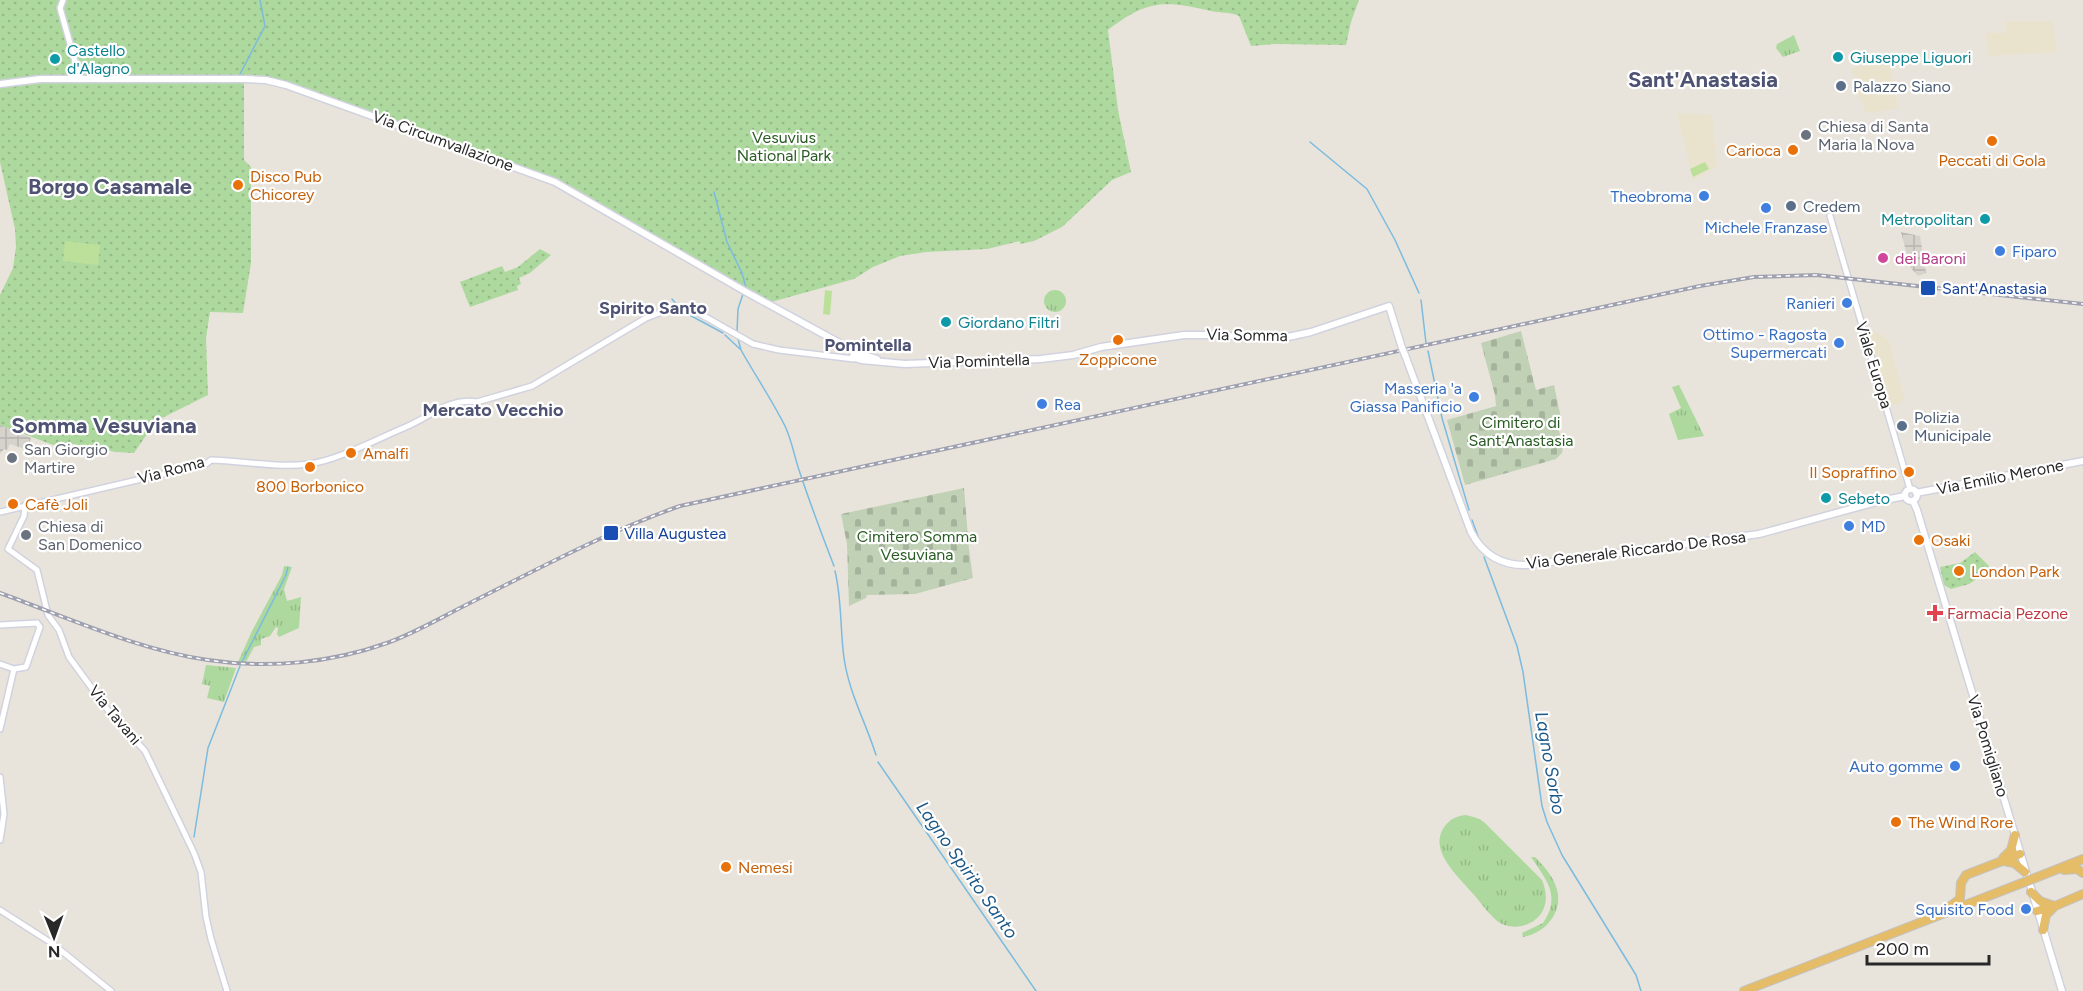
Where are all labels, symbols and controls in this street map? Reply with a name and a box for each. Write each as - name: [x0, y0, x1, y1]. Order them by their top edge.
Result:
- place label: Castello d'Alagno: [67, 41, 130, 78]
- place label: Giuseppe Liguori: [1850, 48, 1971, 67]
- marker: Giuseppe Liguori: [1831, 50, 1845, 64]
- marker: Castello d'Alagno: [48, 52, 62, 66]
- district label: Sant'Anastasia: [1628, 66, 1778, 93]
- place label: Palazzo Siano: [1853, 77, 1951, 96]
- marker: Palazzo Siano: [1834, 79, 1848, 93]
- street label: Via Circumvallazione: [370, 107, 516, 175]
- place label: Chiesa di Santa Maria la Nova: [1818, 117, 1929, 154]
- park label: Vesuvius National Park: [737, 128, 832, 165]
- marker: Chiesa di Santa Maria la Nova: [1799, 128, 1813, 142]
- marker: Peccati di Gola: [1985, 134, 1999, 148]
- place label: Carioca: [1726, 141, 1781, 160]
- marker: Carioca: [1786, 143, 1800, 157]
- place label: Peccati di Gola: [1938, 151, 2046, 170]
- place label: Disco Pub Chicorey: [250, 167, 322, 204]
- district label: Borgo Casamale: [28, 173, 192, 200]
- marker: Disco Pub Chicorey: [231, 178, 245, 192]
- place label: Theobroma: [1610, 187, 1692, 206]
- marker: Theobroma: [1697, 189, 1711, 203]
- place label: Credem: [1803, 197, 1860, 216]
- marker: Credem: [1784, 199, 1798, 213]
- marker: Michele Franzase: [1759, 201, 1773, 215]
- place label: Metropolitan: [1881, 210, 1973, 229]
- marker: Metropolitan: [1978, 212, 1992, 226]
- place label: Michele Franzase: [1704, 218, 1828, 237]
- place label: Fiparo: [2012, 242, 2057, 261]
- marker: Fiparo: [1993, 244, 2007, 258]
- place label: dei Baroni: [1895, 249, 1966, 268]
- marker: dei Baroni: [1876, 251, 1890, 265]
- marker: Sant'Anastasia: [1919, 279, 1937, 297]
- place label: Sant'Anastasia: [1942, 279, 2047, 298]
- place label: Ranieri: [1786, 294, 1835, 313]
- marker: Ranieri: [1840, 296, 1854, 310]
- district label: Spirito Santo: [599, 297, 707, 319]
- place label: Giordano Filtri: [958, 313, 1059, 332]
- marker: Giordano Filtri: [939, 315, 953, 329]
- street label: Viale Europa: [1852, 319, 1896, 411]
- street label: Via Somma: [1206, 325, 1288, 345]
- place label: Ottimo - Ragosta Supermercati: [1703, 325, 1827, 362]
- marker: Zoppicone: [1111, 333, 1125, 347]
- district label: Pomintella: [824, 334, 912, 356]
- marker: Ottimo - Ragosta Supermercati: [1832, 336, 1846, 350]
- street label: Via Pomintella: [928, 350, 1030, 372]
- place label: Zoppicone: [1079, 350, 1157, 369]
- place label: Masseria 'a Giassa Panificio: [1350, 379, 1462, 416]
- marker: Masseria 'a Giassa Panificio: [1467, 390, 1481, 404]
- place label: Rea: [1054, 395, 1081, 414]
- marker: Rea: [1035, 397, 1049, 411]
- district label: Mercato Vecchio: [423, 399, 563, 421]
- place label: Polizia Municipale: [1914, 408, 1992, 445]
- district label: Somma Vesuviana: [11, 412, 197, 439]
- park label: Cimitero di Sant'Anastasia: [1468, 413, 1574, 450]
- marker: Polizia Municipale: [1895, 419, 1909, 433]
- place label: San Giorgio Martire: [24, 440, 108, 477]
- place label: Amalfi: [363, 444, 409, 463]
- marker: Amalfi: [344, 446, 358, 460]
- marker: San Giorgio Martire: [5, 451, 19, 465]
- street label: Via Roma: [136, 452, 206, 488]
- street label: Via Emilio Merone: [1935, 455, 2065, 499]
- marker: 800 Borbonico: [303, 460, 317, 474]
- place label: Il Sopraffino: [1809, 463, 1897, 482]
- marker: Il Sopraffino: [1902, 465, 1916, 479]
- place label: 800 Borbonico: [256, 477, 364, 496]
- place label: Sebeto: [1838, 489, 1890, 508]
- marker: Sebeto: [1819, 491, 1833, 505]
- place label: Cafè Joli: [25, 495, 88, 514]
- marker: Cafè Joli: [6, 497, 20, 511]
- place label: Chiesa di San Domenico: [38, 517, 142, 554]
- place label: MD: [1861, 517, 1886, 536]
- marker: MD: [1842, 519, 1856, 533]
- marker: Villa Augustea: [602, 524, 620, 542]
- place label: Villa Augustea: [624, 524, 726, 543]
- park label: Cimitero Somma Vesuviana: [857, 527, 977, 564]
- street label: Via Generale Riccardo De Rosa: [1525, 527, 1747, 573]
- marker: Chiesa di San Domenico: [19, 528, 33, 542]
- place label: Osaki: [1931, 531, 1971, 550]
- marker: Osaki: [1912, 533, 1926, 547]
- place label: London Park: [1971, 562, 2060, 581]
- marker: London Park: [1952, 564, 1966, 578]
- place label: Farmacia Pezone: [1947, 604, 2068, 623]
- marker: Farmacia Pezone: [1928, 606, 1942, 620]
- street label: Via Tavani: [85, 681, 145, 749]
- street label: Via Pomigliano: [1963, 693, 2013, 799]
- water label: Lagno Sorbo: [1530, 710, 1570, 816]
- place label: Auto gomme: [1849, 757, 1943, 776]
- marker: Auto gomme: [1948, 759, 1962, 773]
- water label: Lagno Spirito Santo: [911, 797, 1023, 943]
- place label: The Wind Rore: [1908, 813, 2013, 832]
- marker: The Wind Rore: [1889, 815, 1903, 829]
- place label: Nemesi: [738, 858, 793, 877]
- marker: Nemesi: [719, 860, 733, 874]
- place label: Squisito Food: [1915, 900, 2014, 919]
- marker: Squisito Food: [2019, 902, 2033, 916]
- north arrow: [24, 907, 84, 967]
- scale bar: [1867, 928, 1988, 966]
- text: 200 m: [1876, 938, 1929, 960]
- text: N: [48, 942, 61, 961]

